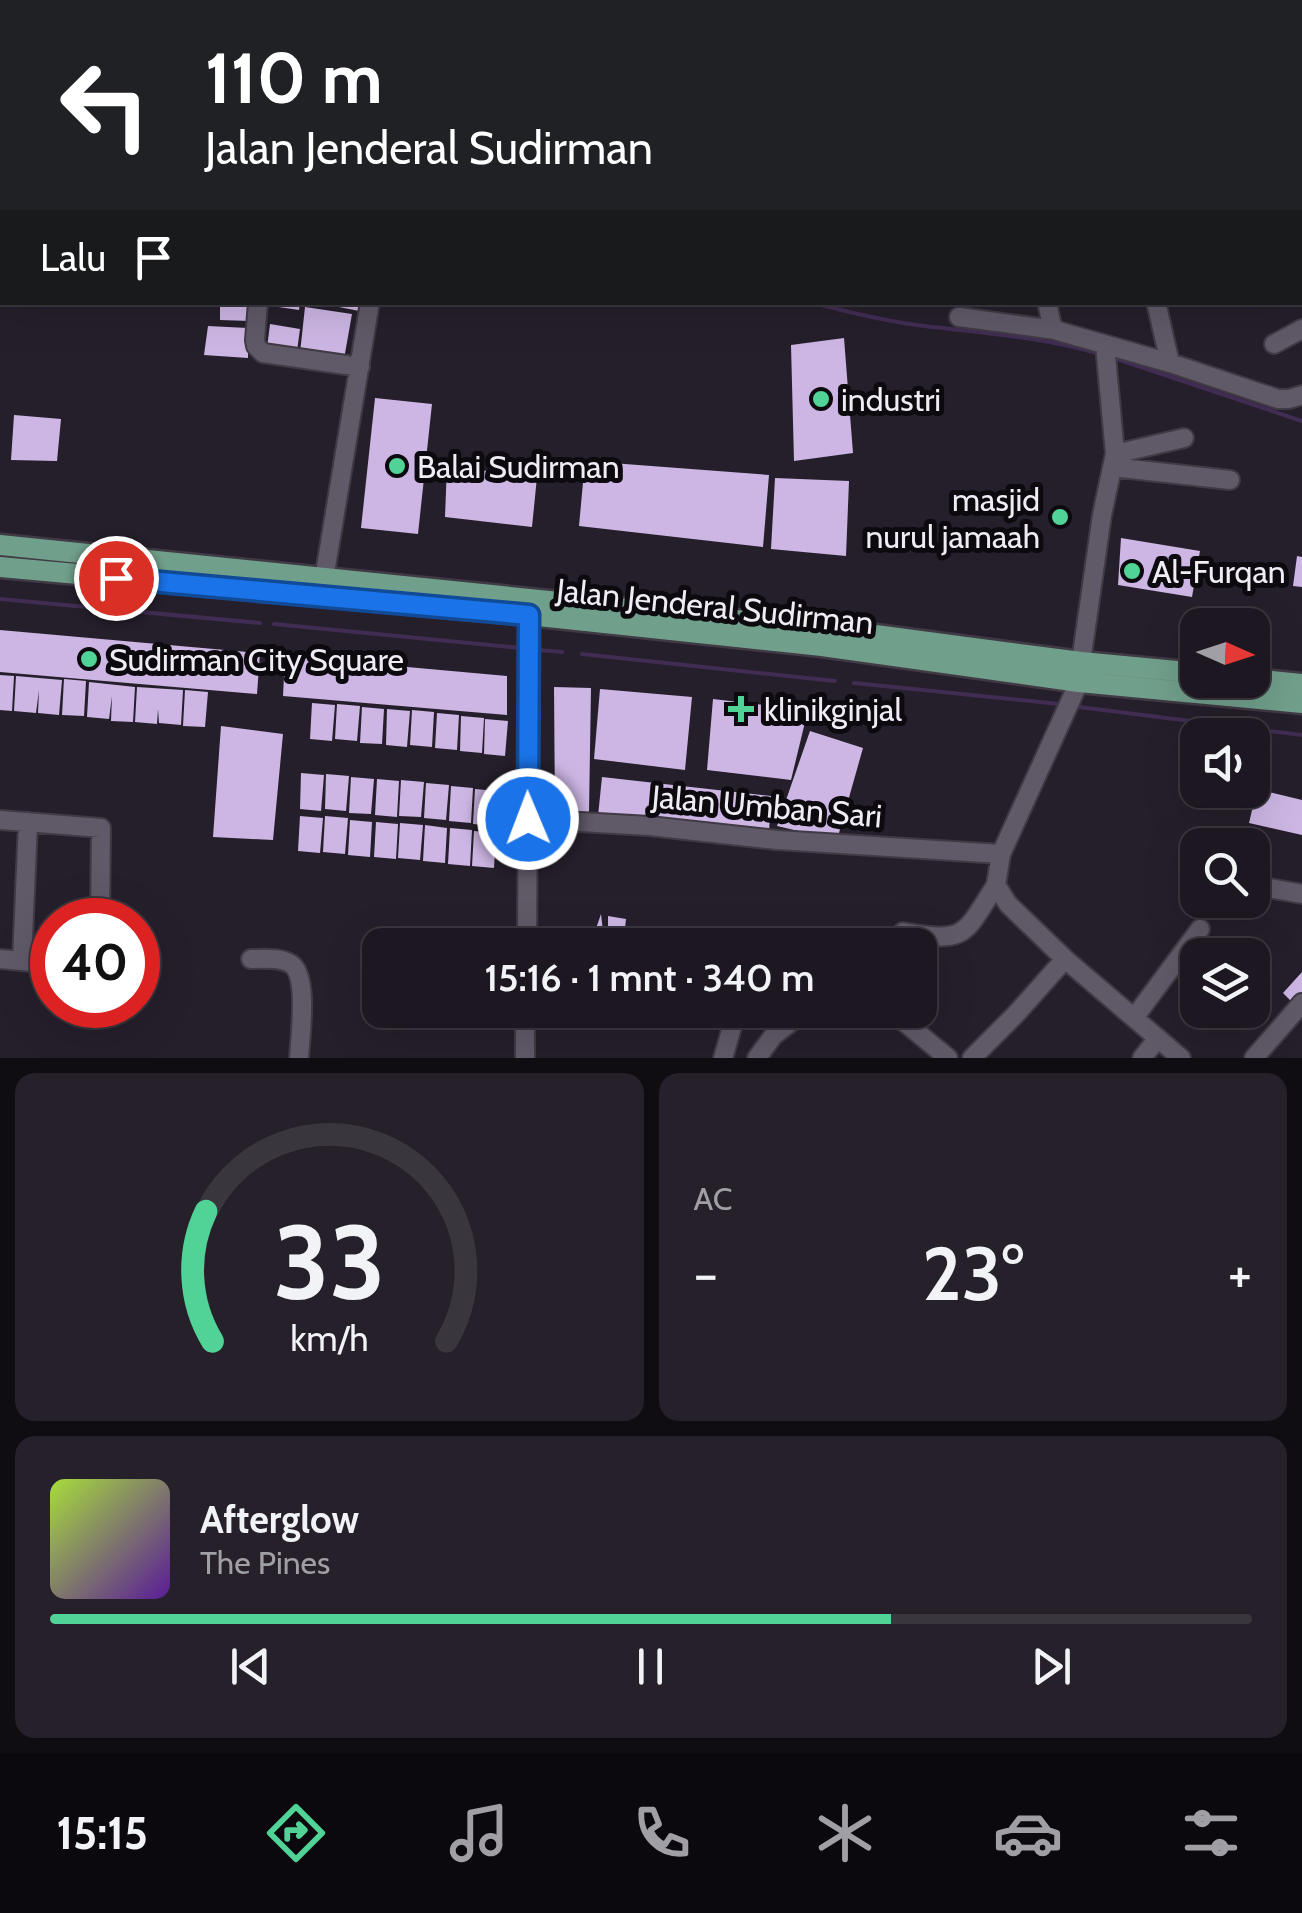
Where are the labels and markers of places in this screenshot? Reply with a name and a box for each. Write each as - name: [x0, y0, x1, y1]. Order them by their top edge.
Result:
- place label: industri: [841, 380, 941, 419]
- marker: industri: [810, 388, 832, 410]
- place label: Balai Sudirman: [417, 447, 620, 486]
- marker: Balai Sudirman: [386, 455, 408, 477]
- place label: masjid nurul jamaah: [865, 480, 1040, 556]
- marker: masjid nurul jamaah: [1049, 506, 1071, 528]
- pin: [74, 536, 159, 621]
- place label: Al-Furqan: [1152, 552, 1286, 591]
- marker: Al-Furqan: [1121, 560, 1143, 582]
- place label: Sudirman City Square: [109, 640, 404, 679]
- marker: Sudirman City Square: [78, 648, 100, 670]
- place label: klinikginjal: [764, 690, 902, 729]
- marker: klinikginjal: [728, 696, 754, 722]

